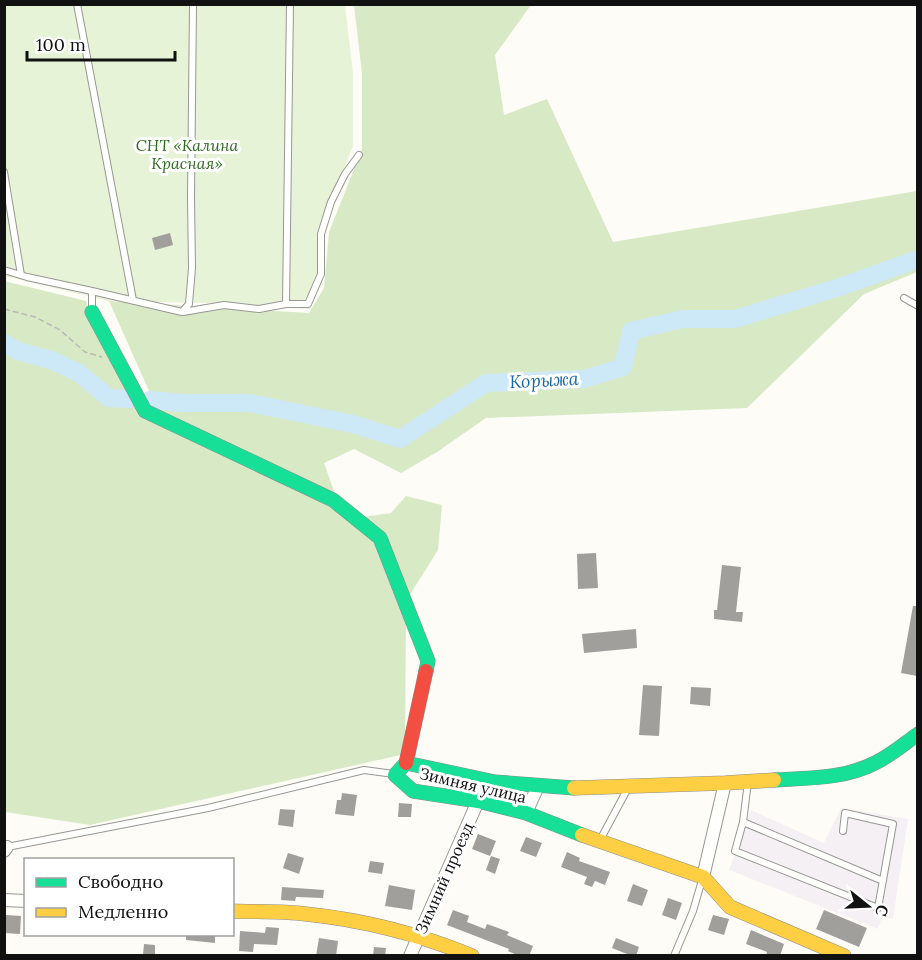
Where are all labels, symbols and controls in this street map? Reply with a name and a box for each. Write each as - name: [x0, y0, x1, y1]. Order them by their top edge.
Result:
- scale bar: [27, 24, 176, 62]
- text: 100 m: [36, 33, 86, 56]
- park label: СНТ «Калина Красная»: [136, 135, 238, 173]
- water label: Корыжа: [509, 367, 579, 393]
- street label: Зимняя улица: [418, 763, 528, 807]
- street label: Зимний проезд: [410, 819, 478, 937]
- legend: [24, 858, 234, 936]
- text: Свободно: [78, 870, 163, 893]
- north arrow: [838, 876, 898, 936]
- text: Медленно: [78, 900, 168, 923]
- text: С: [871, 902, 893, 919]

